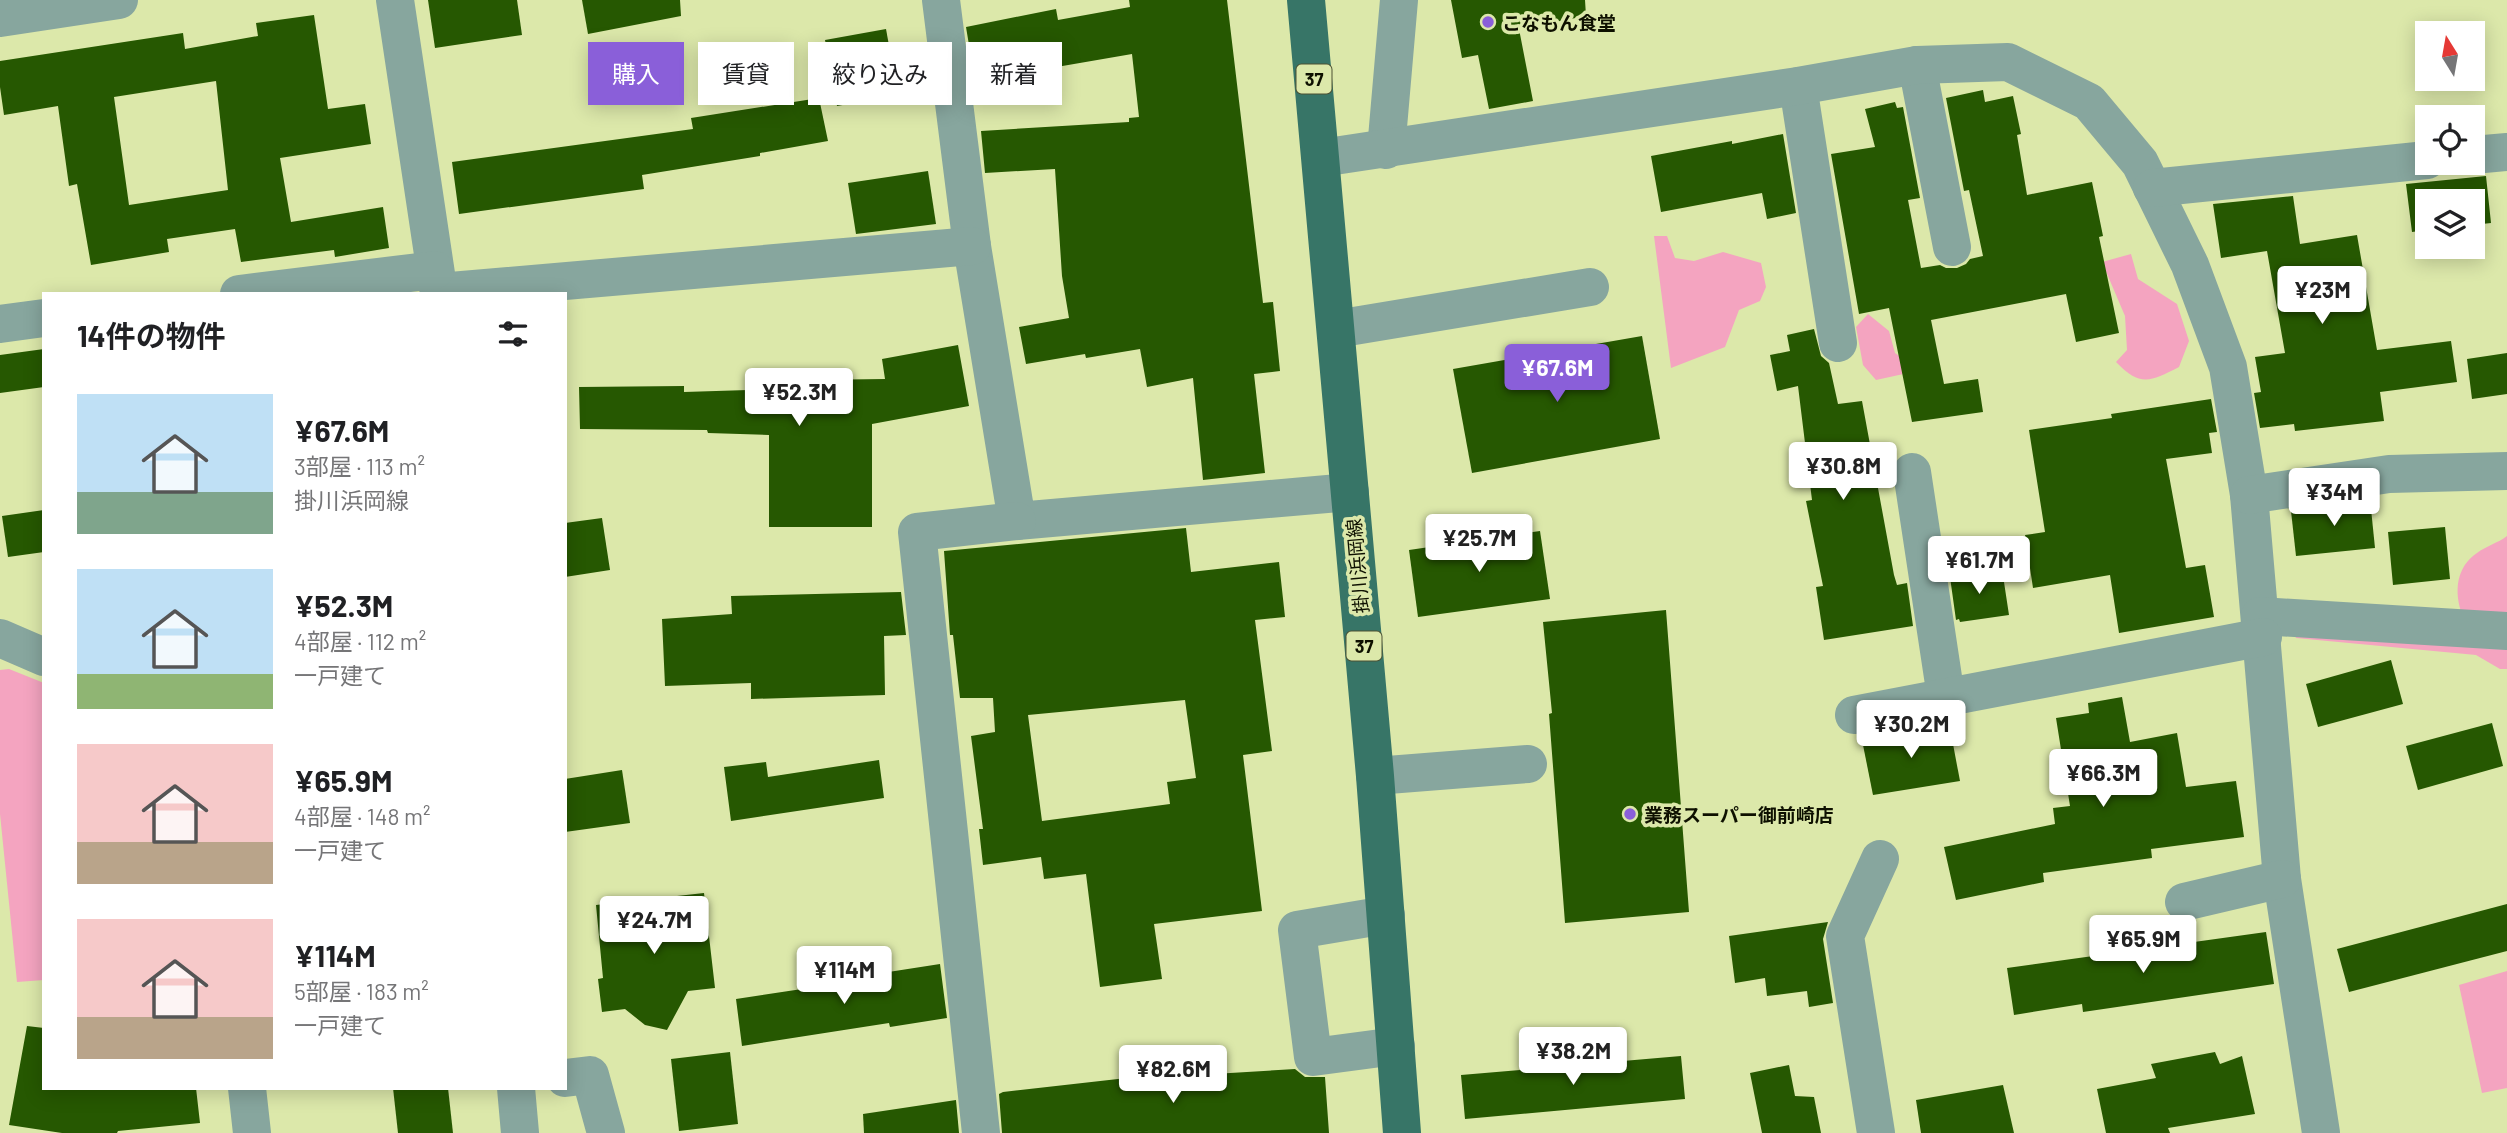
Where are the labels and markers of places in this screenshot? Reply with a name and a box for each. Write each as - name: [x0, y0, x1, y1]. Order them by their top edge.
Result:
- place label: こなもん食堂: [1502, 11, 1616, 34]
- marker: こなもん食堂: [1480, 14, 1496, 30]
- pin: ¥23M: [2281, 266, 2363, 326]
- pin: ¥67.6M: [1500, 344, 1614, 404]
- pin: ¥52.3M: [742, 368, 856, 428]
- pin: ¥30.8M: [1786, 442, 1900, 502]
- pin: ¥34M: [2293, 468, 2375, 528]
- pin: ¥25.7M: [1422, 514, 1536, 574]
- pin: ¥61.7M: [1922, 536, 2036, 596]
- pin: ¥30.2M: [1854, 700, 1968, 760]
- pin: ¥66.3M: [2046, 750, 2160, 809]
- place label: 業務スーパー御前崎店: [1644, 803, 1834, 826]
- marker: 業務スーパー御前崎店: [1622, 806, 1638, 822]
- pin: ¥24.7M: [597, 897, 711, 956]
- pin: ¥65.9M: [2086, 916, 2200, 975]
- pin: ¥114M: [795, 946, 893, 1006]
- pin: ¥38.2M: [1516, 1028, 1630, 1087]
- pin: ¥82.6M: [1116, 1046, 1230, 1105]

